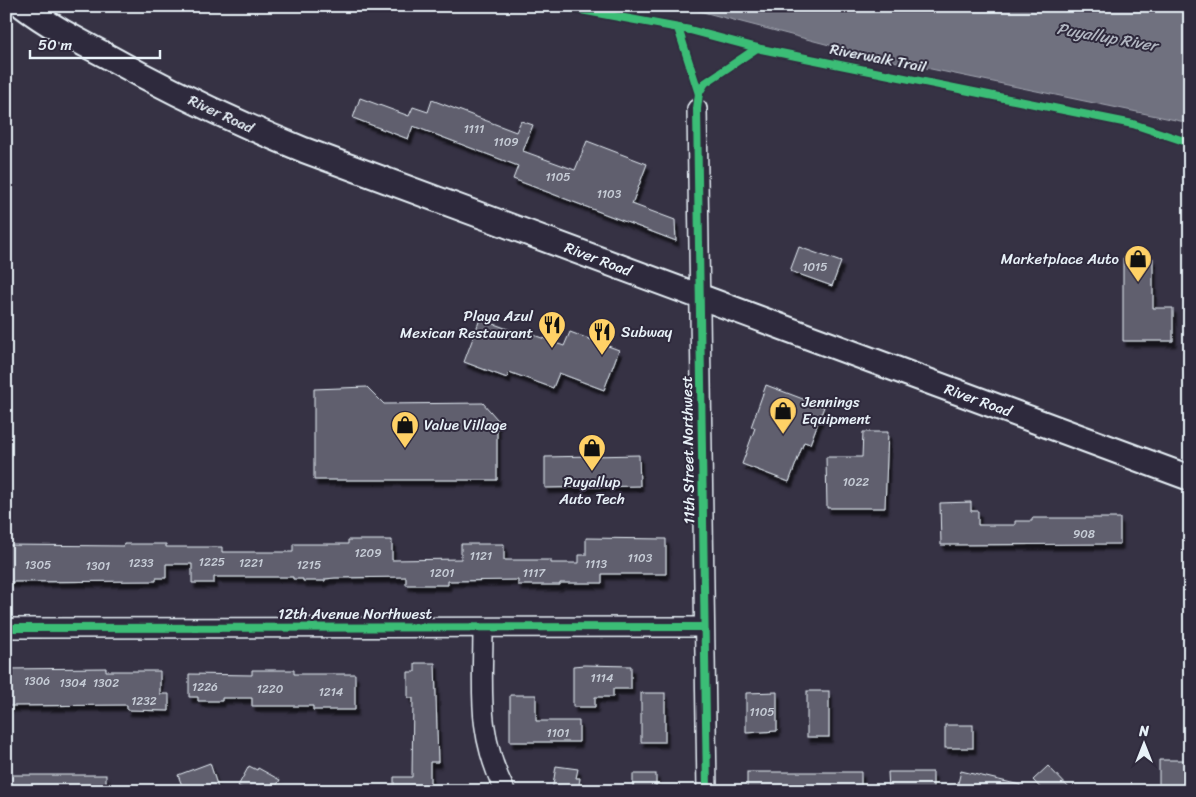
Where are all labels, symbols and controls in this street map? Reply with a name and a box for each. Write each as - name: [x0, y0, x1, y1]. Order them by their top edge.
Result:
- water label: Puyallup River: [1055, 14, 1162, 60]
- scale bar: [30, 28, 160, 60]
- text: 50 m: [38, 32, 73, 58]
- street label: Riverwalk Trail: [828, 36, 929, 80]
- street label: River Road: [184, 87, 259, 141]
- house number: 1111: [464, 118, 484, 140]
- house number: 1109: [493, 131, 519, 153]
- house number: 1105: [545, 166, 571, 188]
- house number: 1103: [597, 183, 622, 205]
- street label: River Road: [561, 234, 636, 284]
- shop icon: Marketplace Auto: [1123, 244, 1153, 283]
- place label: Marketplace Auto: [1001, 246, 1120, 272]
- house number: 1015: [802, 256, 828, 278]
- place label: Playa Azul Mexican Restaurant: [400, 303, 534, 346]
- restaurant icon: Playa Azul Mexican Restaurant: [537, 310, 567, 349]
- restaurant icon: Subway: [587, 317, 617, 356]
- place label: Subway: [621, 319, 673, 345]
- street label: 11th Street Northwest: [674, 375, 702, 525]
- street label: River Road: [941, 376, 1016, 425]
- place label: Jennings Equipment: [801, 389, 872, 432]
- shop icon: Jennings Equipment: [768, 396, 798, 435]
- shop icon: Value Village: [390, 410, 420, 449]
- place label: Value Village: [424, 412, 507, 438]
- shop icon: Puyallup Auto Tech: [577, 433, 607, 472]
- place label: Puyallup Auto Tech: [558, 469, 625, 512]
- house number: 1022: [843, 471, 869, 493]
- house number: 908: [1073, 523, 1095, 545]
- house number: 1209: [354, 542, 382, 564]
- house number: 1121: [470, 545, 492, 567]
- house number: 1103: [628, 547, 653, 569]
- house number: 1225: [199, 551, 225, 573]
- house number: 1233: [128, 552, 154, 574]
- house number: 1221: [239, 552, 263, 574]
- house number: 1113: [585, 553, 607, 575]
- house number: 1305: [25, 554, 51, 576]
- house number: 1215: [297, 554, 321, 576]
- house number: 1301: [86, 555, 110, 577]
- house number: 1201: [430, 562, 454, 584]
- house number: 1117: [523, 562, 546, 584]
- street label: 12th Avenue Northwest: [278, 601, 432, 627]
- house number: 1114: [591, 667, 614, 689]
- house number: 1306: [24, 670, 50, 692]
- house number: 1304: [60, 672, 87, 694]
- house number: 1302: [93, 672, 119, 694]
- house number: 1226: [192, 676, 218, 698]
- house number: 1220: [257, 678, 284, 700]
- house number: 1214: [319, 681, 344, 703]
- house number: 1232: [131, 690, 157, 712]
- house number: 1105: [749, 701, 775, 723]
- text: N: [1138, 719, 1149, 744]
- north arrow: [1118, 720, 1168, 770]
- house number: 1101: [546, 722, 570, 744]

